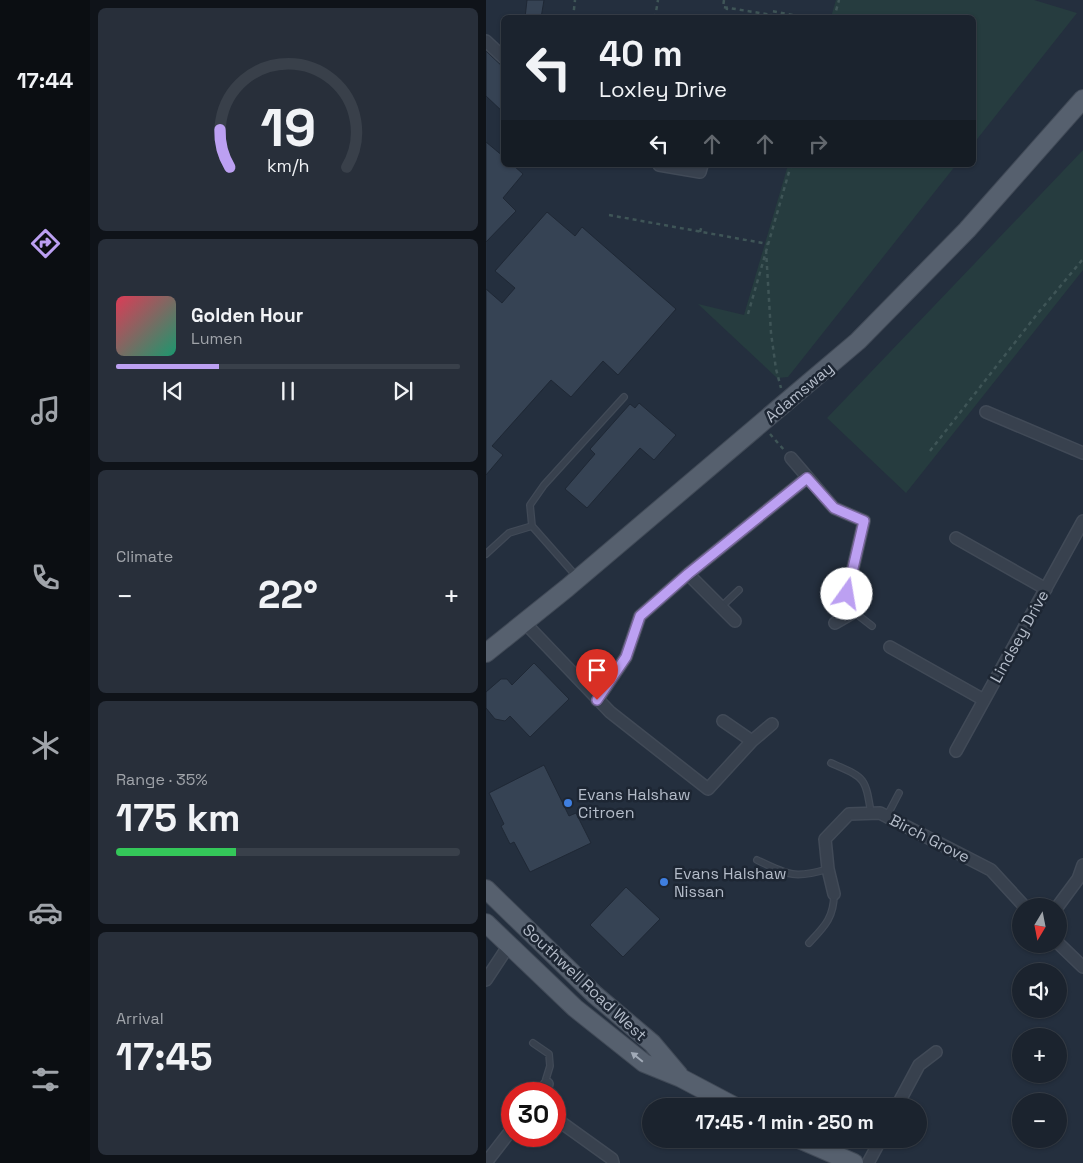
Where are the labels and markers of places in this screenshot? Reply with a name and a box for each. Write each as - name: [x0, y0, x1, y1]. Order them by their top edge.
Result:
- pin: [576, 649, 618, 700]
- place label: Evans Halshaw Citroen: [578, 784, 691, 823]
- marker: Evans Halshaw Citroen: [562, 797, 574, 809]
- place label: Evans Halshaw Nissan: [674, 863, 787, 902]
- marker: Evans Halshaw Nissan: [658, 876, 670, 888]

